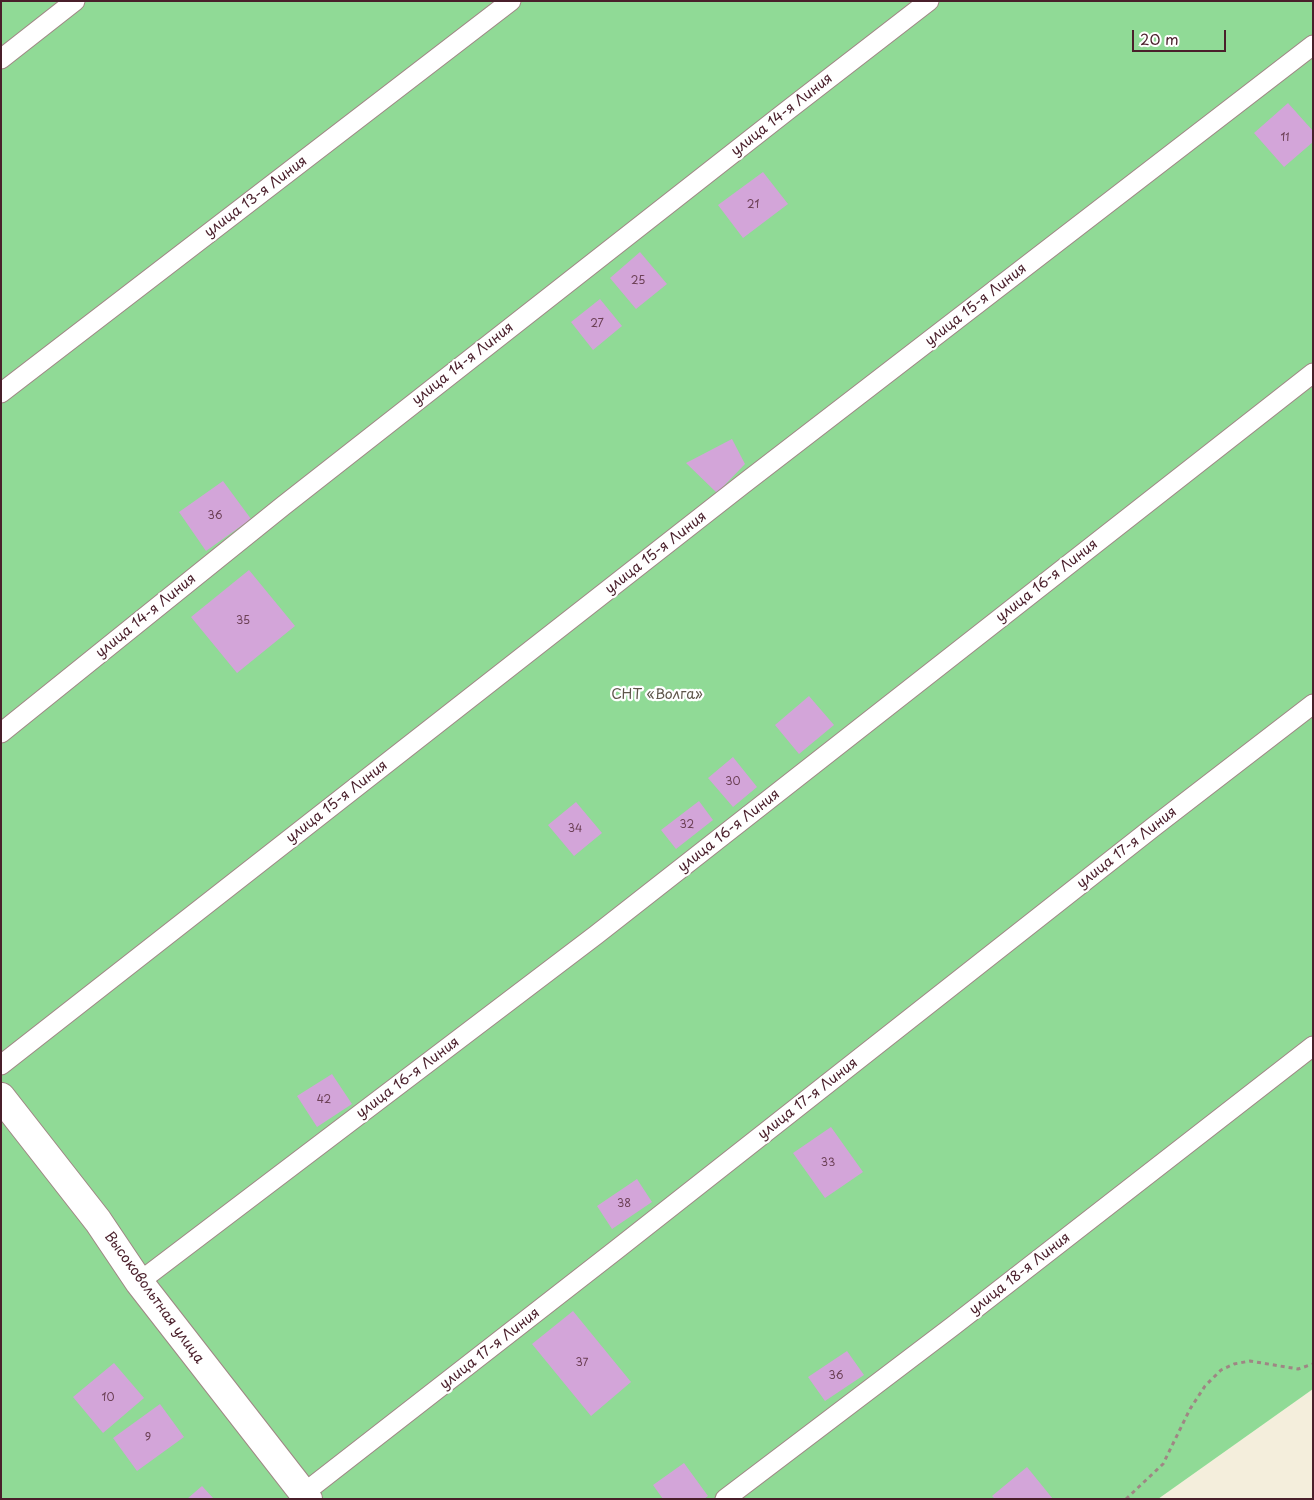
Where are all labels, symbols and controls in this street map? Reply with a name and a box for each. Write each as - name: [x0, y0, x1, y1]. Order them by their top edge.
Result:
- scale bar: [1134, 20, 1228, 52]
- text: 20 m: [1140, 27, 1179, 50]
- street label: улица 14-я Линия: [728, 70, 836, 160]
- house number: 11: [1280, 131, 1290, 145]
- street label: улица 13-я Линия: [201, 153, 311, 241]
- house number: 21: [747, 198, 759, 212]
- street label: улица 15-я Линия: [922, 260, 1030, 350]
- house number: 25: [631, 274, 645, 288]
- house number: 27: [590, 317, 604, 331]
- street label: улица 14-я Линия: [409, 319, 517, 409]
- street label: улица 15-я Линия: [602, 508, 710, 598]
- house number: 36: [208, 509, 222, 523]
- street label: улица 16-я Линия: [993, 536, 1101, 626]
- street label: улица 14-я Линия: [93, 570, 199, 662]
- house number: 35: [236, 614, 250, 628]
- park label: СНТ «Волга»: [611, 687, 703, 703]
- street label: улица 15-я Линия: [283, 757, 391, 847]
- house number: 30: [725, 775, 741, 789]
- street label: улица 16-я Линия: [675, 786, 783, 876]
- street label: улица 17-я Линия: [1074, 804, 1180, 892]
- house number: 32: [680, 818, 694, 832]
- house number: 34: [568, 822, 582, 836]
- street label: улица 16-я Линия: [353, 1034, 463, 1122]
- street label: улица 17-я Линия: [755, 1055, 861, 1143]
- house number: 42: [317, 1093, 331, 1107]
- house number: 33: [821, 1156, 835, 1170]
- house number: 38: [617, 1197, 631, 1211]
- street label: Высоковольтная улица: [101, 1229, 207, 1367]
- street label: улица 18-я Линия: [966, 1229, 1074, 1319]
- street label: улица 17-я Линия: [437, 1305, 543, 1393]
- house number: 37: [576, 1356, 588, 1370]
- house number: 36: [829, 1369, 843, 1383]
- house number: 10: [102, 1391, 114, 1405]
- house number: 9: [145, 1431, 151, 1445]

